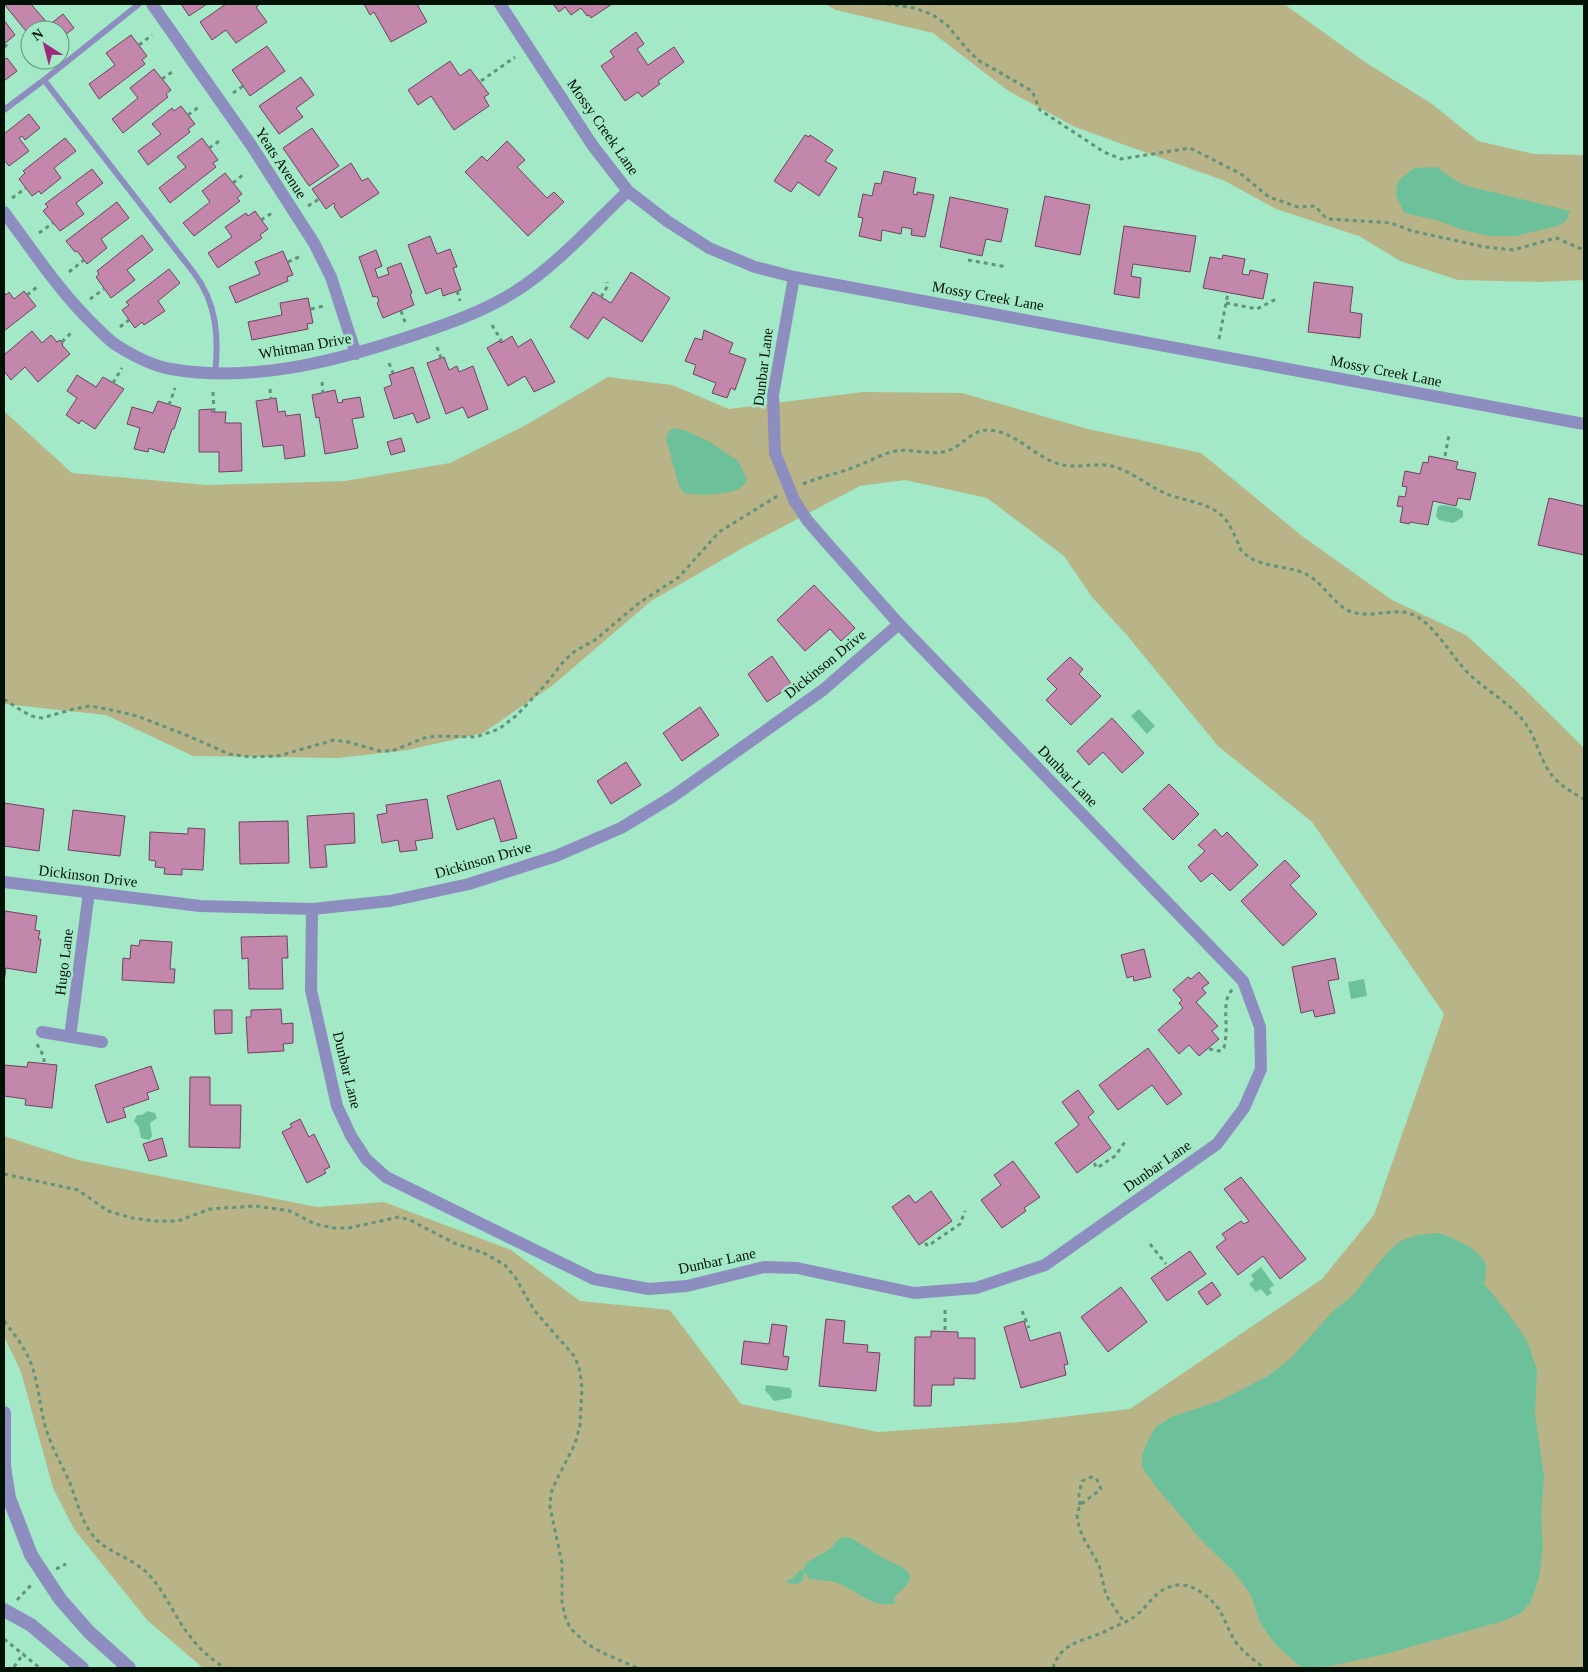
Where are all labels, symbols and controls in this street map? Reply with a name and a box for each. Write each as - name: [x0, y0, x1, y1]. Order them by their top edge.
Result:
- north arrow: [20, 20, 70, 70]
- text: N: [29, 26, 46, 44]
- street label: Mossy Creek Lane: [564, 76, 642, 178]
- street label: Yeats Avenue: [252, 125, 310, 202]
- street label: Mossy Creek Lane: [931, 278, 1046, 314]
- street label: Dunbar Lane: [750, 327, 776, 407]
- street label: Whitman Drive: [257, 330, 353, 362]
- street label: Mossy Creek Lane: [1329, 352, 1443, 390]
- street label: Dickinson Drive: [781, 626, 869, 702]
- street label: Dunbar Lane: [1035, 742, 1101, 810]
- street label: Dickinson Drive: [433, 838, 533, 881]
- street label: Dickinson Drive: [38, 862, 139, 890]
- street label: Hugo Lane: [52, 927, 76, 996]
- street label: Dunbar Lane: [330, 1030, 364, 1110]
- street label: Dunbar Lane: [1120, 1137, 1194, 1195]
- street label: Dunbar Lane: [677, 1245, 757, 1277]

